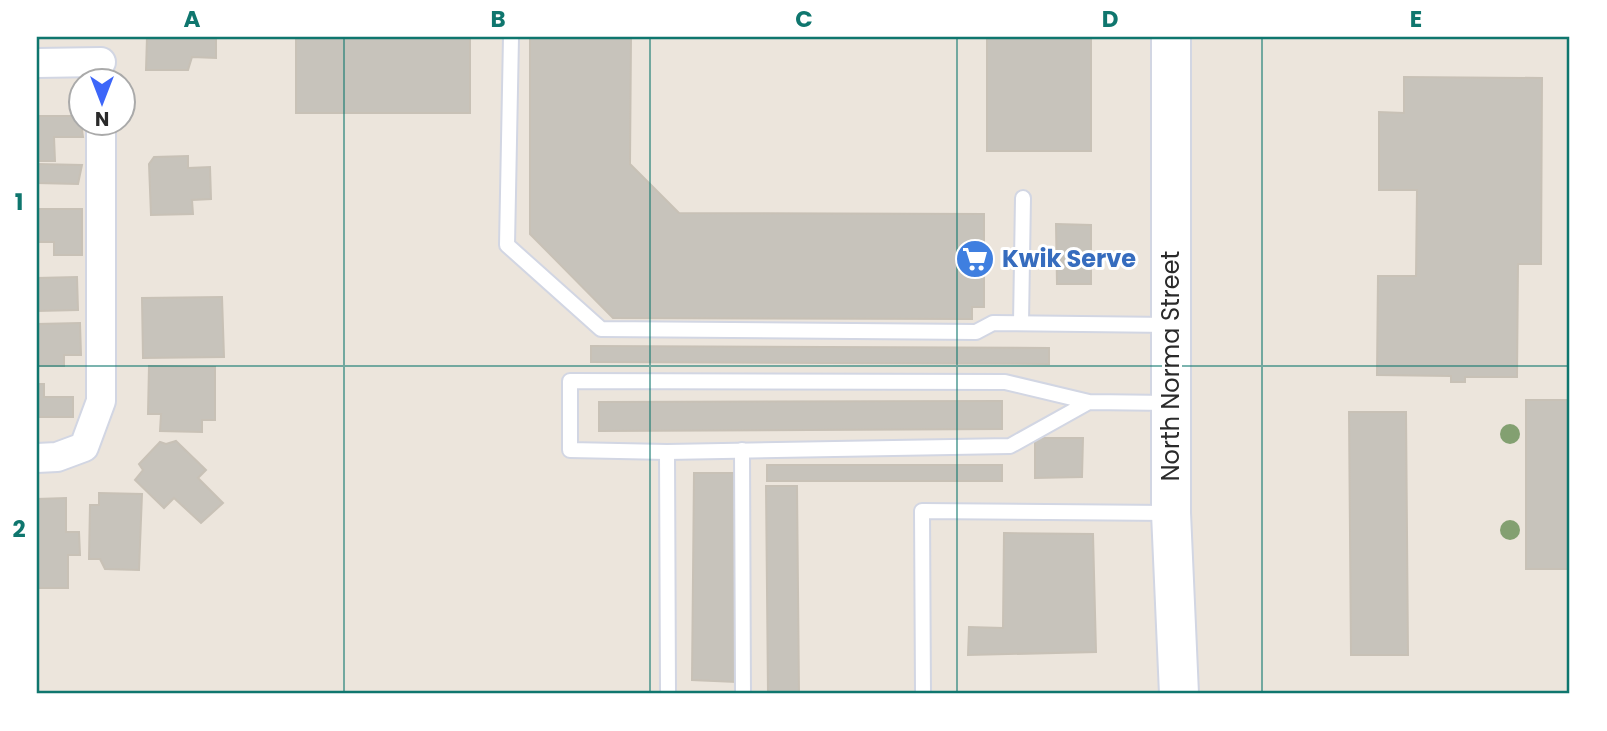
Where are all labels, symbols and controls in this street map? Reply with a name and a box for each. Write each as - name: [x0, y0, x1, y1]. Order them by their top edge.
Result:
- text: A: [184, 3, 201, 35]
- text: B: [490, 3, 506, 35]
- text: C: [795, 3, 813, 35]
- text: D: [1102, 3, 1118, 35]
- text: E: [1410, 3, 1422, 35]
- north arrow: [66, 66, 136, 136]
- text: N: [95, 105, 109, 132]
- text: 1: [15, 186, 23, 218]
- supermarket icon: Kwik Serve: [954, 238, 996, 280]
- place label: Kwik Serve: [1002, 242, 1136, 275]
- street label: North Norma Street: [1154, 251, 1187, 481]
- text: 2: [12, 513, 26, 545]

